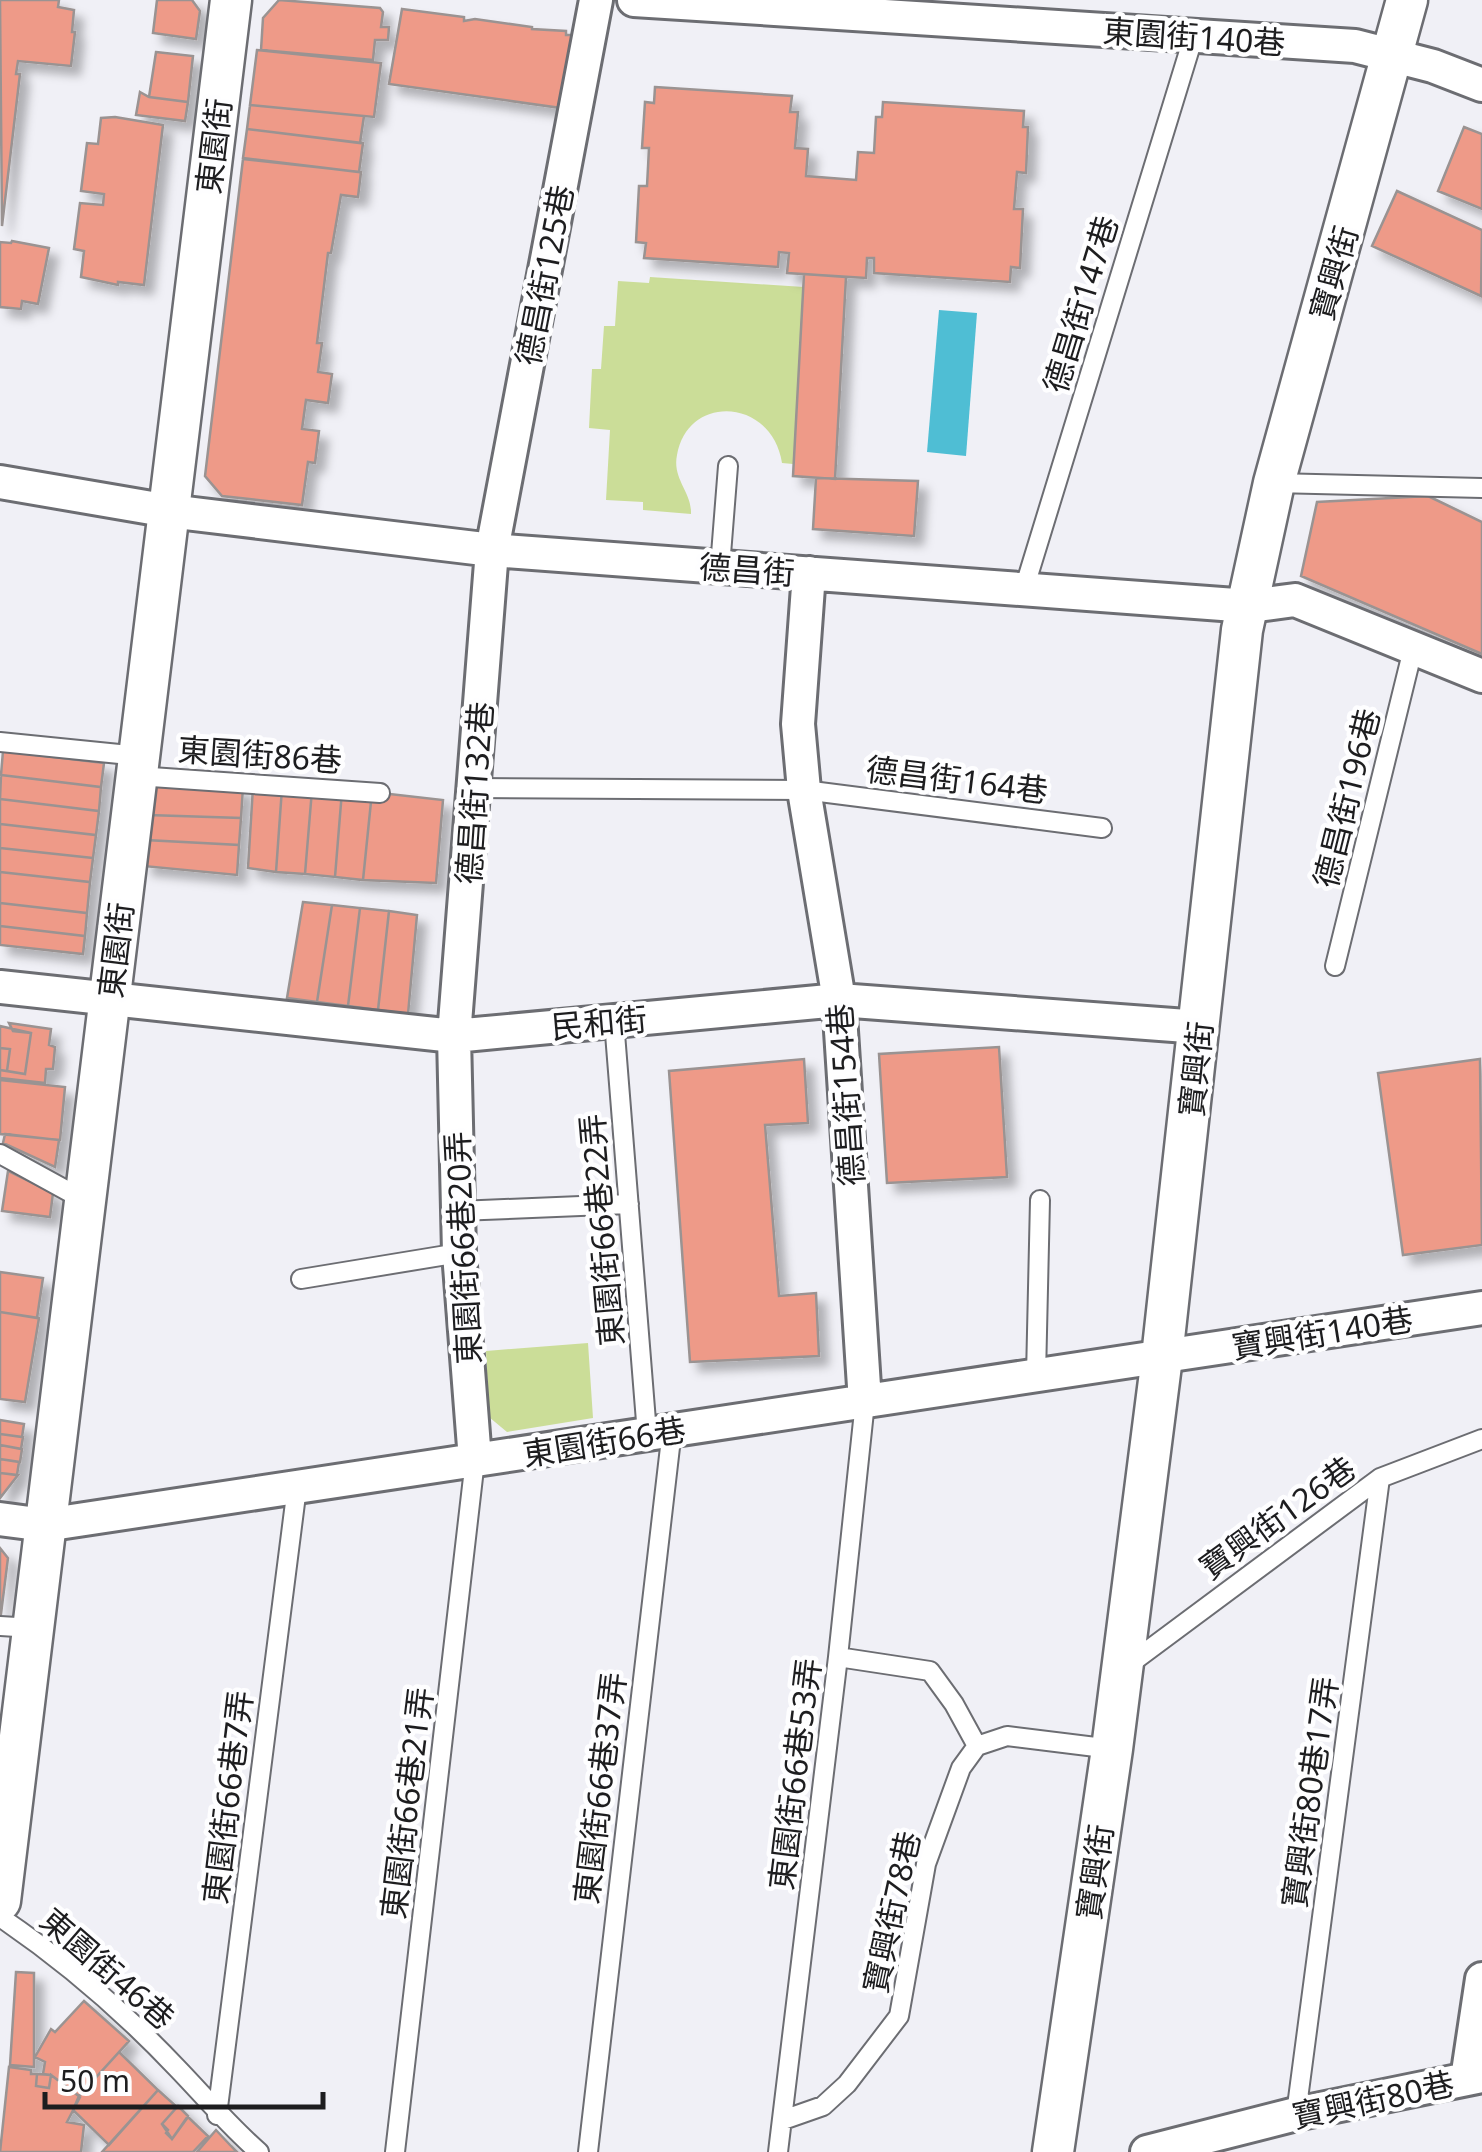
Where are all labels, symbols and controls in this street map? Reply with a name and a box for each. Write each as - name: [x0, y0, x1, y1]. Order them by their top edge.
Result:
- street label: 東園街140巷: [1101, 8, 1287, 64]
- street label: 東園街: [186, 96, 240, 196]
- street label: 德昌街125巷: [505, 181, 583, 369]
- street label: 德昌街147巷: [1033, 210, 1127, 398]
- street label: 寶興街: [1299, 221, 1367, 325]
- street label: 德昌街: [698, 544, 796, 594]
- street label: 德昌街132巷: [446, 700, 502, 886]
- street label: 德昌街196巷: [1303, 704, 1389, 892]
- street label: 東園街86巷: [176, 727, 344, 781]
- street label: 德昌街164巷: [864, 747, 1050, 811]
- street label: 東園街: [88, 900, 142, 1000]
- street label: 民和街: [549, 996, 649, 1048]
- street label: 德昌街154巷: [817, 1002, 873, 1188]
- street label: 寶興街: [1169, 1019, 1221, 1119]
- street label: 東園街66巷22弄: [569, 1112, 633, 1348]
- street label: 東園街66巷20弄: [434, 1130, 490, 1366]
- street label: 寶興街140巷: [1228, 1296, 1416, 1368]
- street label: 東園街66巷: [519, 1407, 689, 1475]
- street label: 寶興街126巷: [1190, 1446, 1364, 1588]
- street label: 東園街66巷53弄: [758, 1656, 830, 1892]
- street label: 東園街66巷37弄: [563, 1670, 635, 1906]
- street label: 寶興街80巷17弄: [1271, 1674, 1347, 1910]
- street label: 東園街66巷21弄: [370, 1685, 442, 1921]
- street label: 東園街66巷7弄: [193, 1688, 261, 1906]
- street label: 寶興街: [1066, 1821, 1122, 1923]
- street label: 寶興街78巷: [853, 1827, 929, 1997]
- street label: 東園街46巷: [32, 1898, 184, 2038]
- scale bar: [45, 2047, 322, 2109]
- text: 50 m: [60, 2060, 130, 2101]
- street label: 寶興街80巷: [1288, 2061, 1458, 2137]

